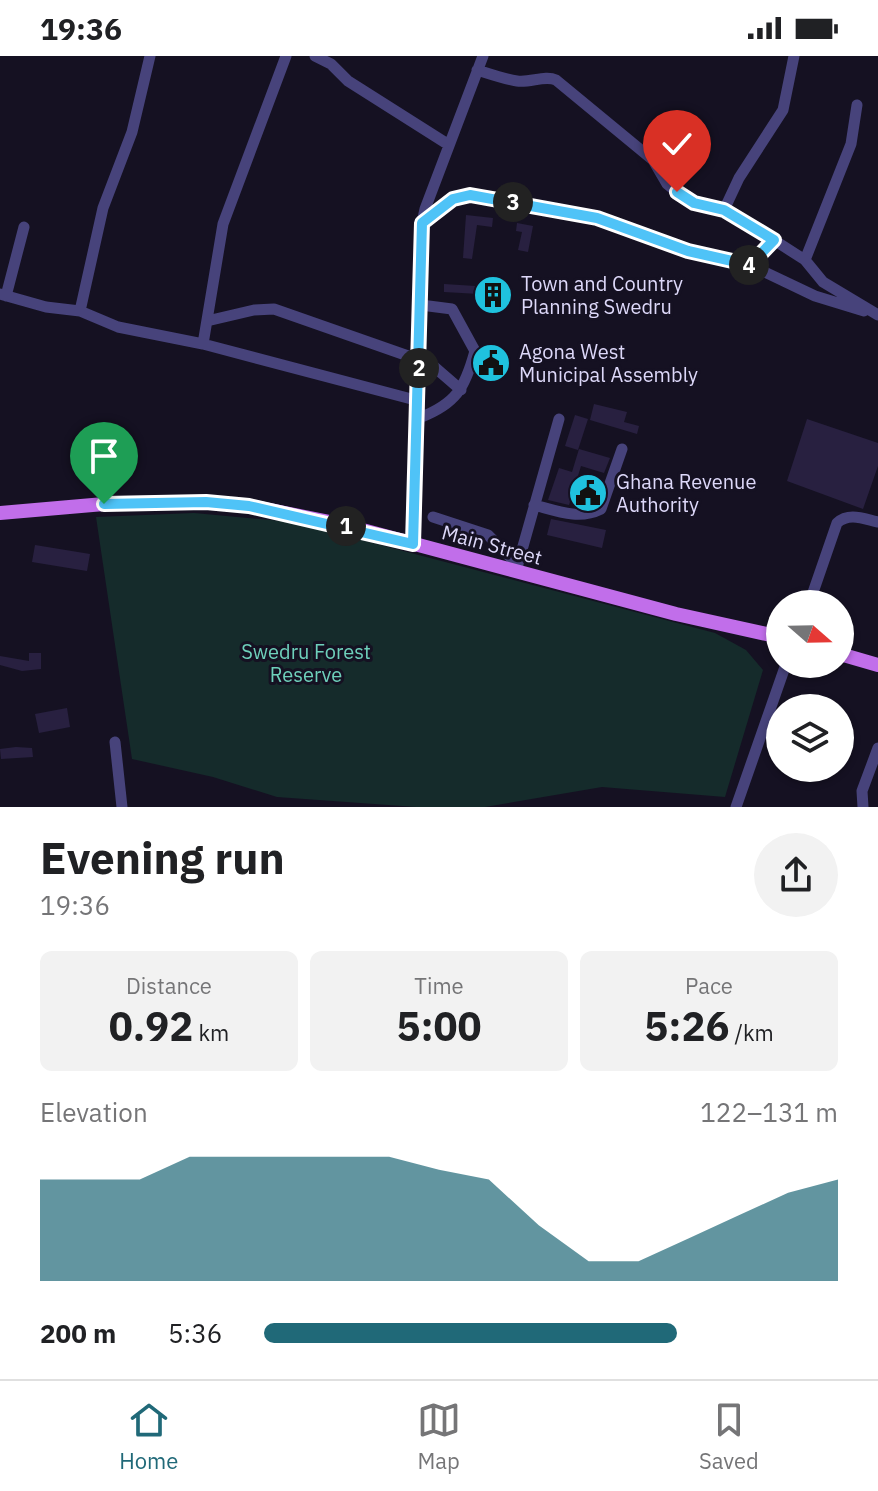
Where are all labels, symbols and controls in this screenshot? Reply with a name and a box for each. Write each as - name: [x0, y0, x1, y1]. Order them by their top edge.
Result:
- text: 19:36: [40, 9, 122, 48]
- pin: [643, 110, 711, 192]
- icon: check: [655, 122, 699, 166]
- pin: 3: [493, 182, 533, 222]
- text: 3: [506, 187, 520, 216]
- pin: 4: [729, 245, 769, 285]
- text: 4: [742, 250, 756, 279]
- place label: Town and Country Planning Swedru: [521, 270, 683, 320]
- building icon: Town and Country Planning Swedru: [472, 274, 514, 316]
- place label: Agona West Municipal Assembly: [519, 338, 698, 388]
- public building icon: Agona West Municipal Assembly: [470, 342, 512, 384]
- pin: 2: [399, 348, 439, 388]
- text: 2: [412, 353, 426, 382]
- pin: [70, 422, 138, 504]
- icon: arrive: [82, 434, 126, 478]
- place label: Ghana Revenue Authority: [616, 468, 756, 518]
- public building icon: Ghana Revenue Authority: [567, 472, 609, 514]
- pin: 1: [326, 506, 366, 546]
- text: 1: [339, 511, 353, 540]
- street label: Main Street: [439, 518, 545, 571]
- north arrow: [766, 590, 854, 678]
- map controls: [766, 590, 854, 782]
- park label: Swedru Forest Reserve: [241, 638, 371, 688]
- button: layers: [766, 694, 854, 782]
- text: Evening run: [40, 829, 285, 886]
- button: share: [754, 833, 838, 917]
- text: 19:36: [40, 888, 110, 922]
- text: Distance: [126, 971, 212, 1000]
- text: Time: [414, 971, 464, 1000]
- text: Pace: [685, 971, 733, 1000]
- text: 0.92: [109, 1000, 193, 1052]
- text: 5:00: [396, 1000, 482, 1052]
- text: 5:26: [644, 1000, 729, 1052]
- text: km: [193, 1018, 229, 1047]
- text: /km: [729, 1018, 774, 1047]
- text: Elevation: [40, 1095, 148, 1129]
- text: 122–131 m: [700, 1095, 838, 1129]
- text: 200 m: [40, 1316, 116, 1350]
- text: 5:36: [168, 1316, 222, 1350]
- tab: Home: [119, 1398, 178, 1475]
- tab: Map: [417, 1398, 461, 1475]
- tab: Saved: [699, 1398, 759, 1475]

